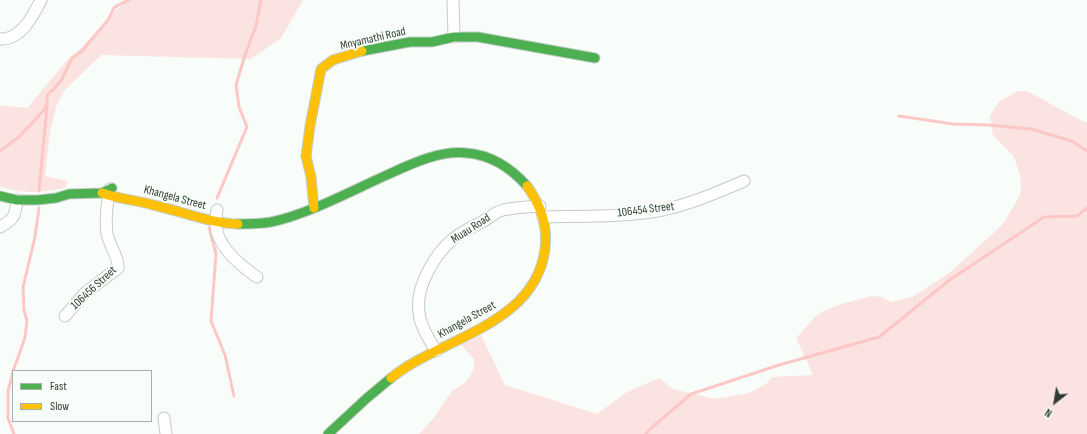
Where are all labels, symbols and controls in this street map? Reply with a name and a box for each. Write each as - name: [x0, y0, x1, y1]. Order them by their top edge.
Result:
- street label: Mnyamathi Road: [339, 24, 407, 54]
- street label: Khangela Street: [142, 183, 208, 213]
- street label: 106454 Street: [617, 199, 675, 221]
- street label: Muau Road: [449, 211, 493, 247]
- street label: 106456 Street: [68, 263, 120, 313]
- street label: Khangela Street: [436, 298, 498, 342]
- legend: [12, 370, 152, 422]
- text: Fast: [50, 379, 67, 394]
- north arrow: [1035, 382, 1075, 422]
- text: Slow: [50, 399, 69, 414]
- text: N: [1043, 406, 1054, 420]

